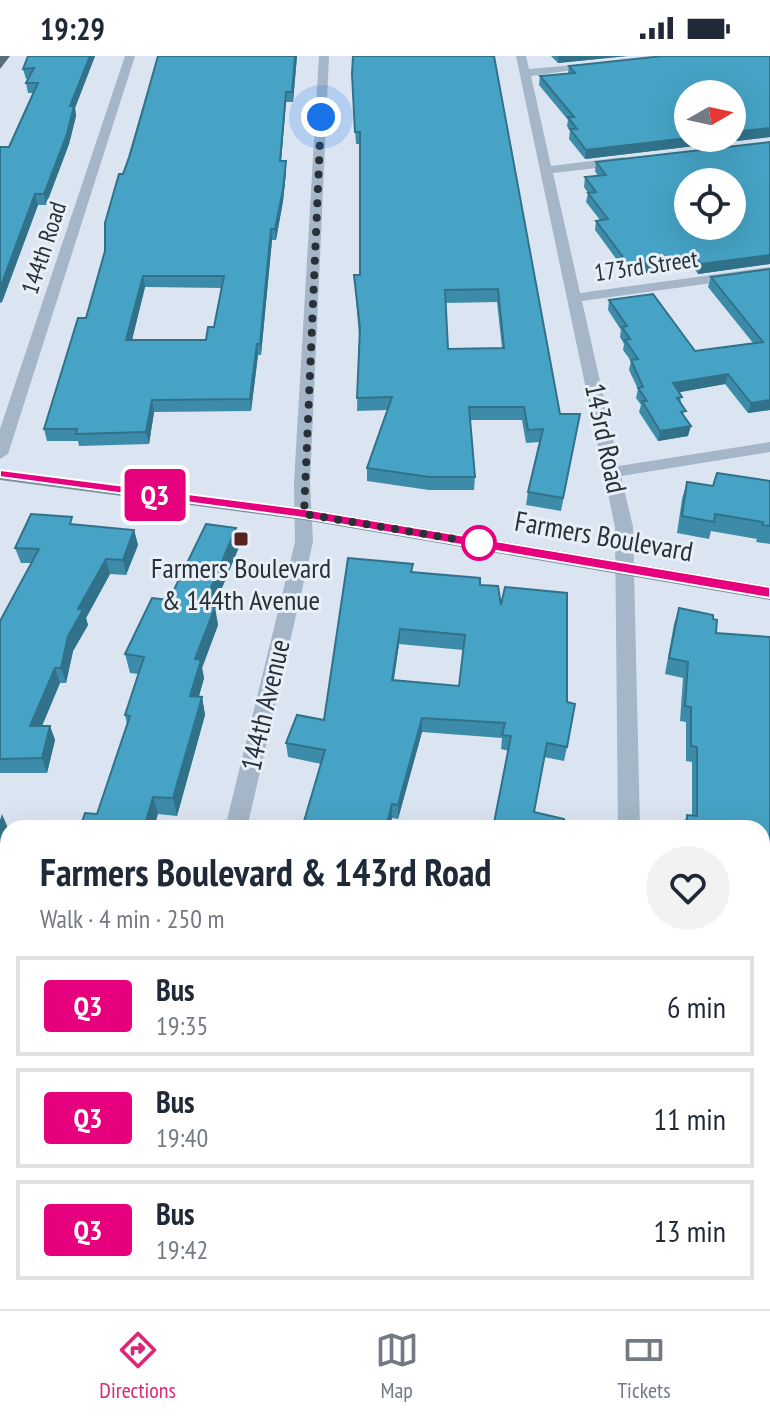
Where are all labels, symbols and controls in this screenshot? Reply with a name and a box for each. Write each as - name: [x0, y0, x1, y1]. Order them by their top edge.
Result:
- text: 19:29: [40, 9, 105, 48]
- north arrow: [674, 80, 746, 152]
- map controls: [674, 80, 746, 240]
- your location: [301, 97, 341, 137]
- button: locate: [674, 168, 746, 240]
- street label: 144th Road: [14, 198, 73, 298]
- street label: 173rd Street: [592, 243, 700, 288]
- street label: 143rd Road: [577, 380, 636, 496]
- line badge: Q3: [119, 469, 191, 521]
- text: Q3: [141, 476, 169, 513]
- street label: Farmers Boulevard: [512, 502, 696, 569]
- unlabelled marker: [462, 526, 496, 560]
- marker: Farmers Boulevard & 144th Avenue: [232, 530, 250, 548]
- place label: Farmers Boulevard & 144th Avenue: [151, 549, 331, 618]
- street label: 144th Avenue: [231, 636, 298, 774]
- button: heart: [646, 846, 730, 930]
- text: Farmers Boulevard & 143rd Road: [40, 847, 491, 896]
- text: Walk · 4 min · 250 m: [40, 902, 224, 935]
- text: Bus: [156, 970, 195, 1009]
- text: Q3: [74, 987, 102, 1024]
- text: 6 min: [667, 987, 726, 1026]
- text: 19:35: [156, 1009, 208, 1042]
- text: Bus: [156, 1082, 195, 1121]
- text: Q3: [74, 1099, 102, 1136]
- text: 11 min: [653, 1099, 726, 1138]
- text: 19:40: [156, 1121, 208, 1154]
- text: Bus: [156, 1194, 195, 1233]
- text: Q3: [74, 1211, 102, 1248]
- text: 13 min: [653, 1211, 726, 1250]
- text: 19:42: [156, 1233, 208, 1266]
- tab: Directions: [99, 1328, 176, 1404]
- tab: Map: [375, 1328, 419, 1404]
- tab: Tickets: [617, 1328, 671, 1404]

